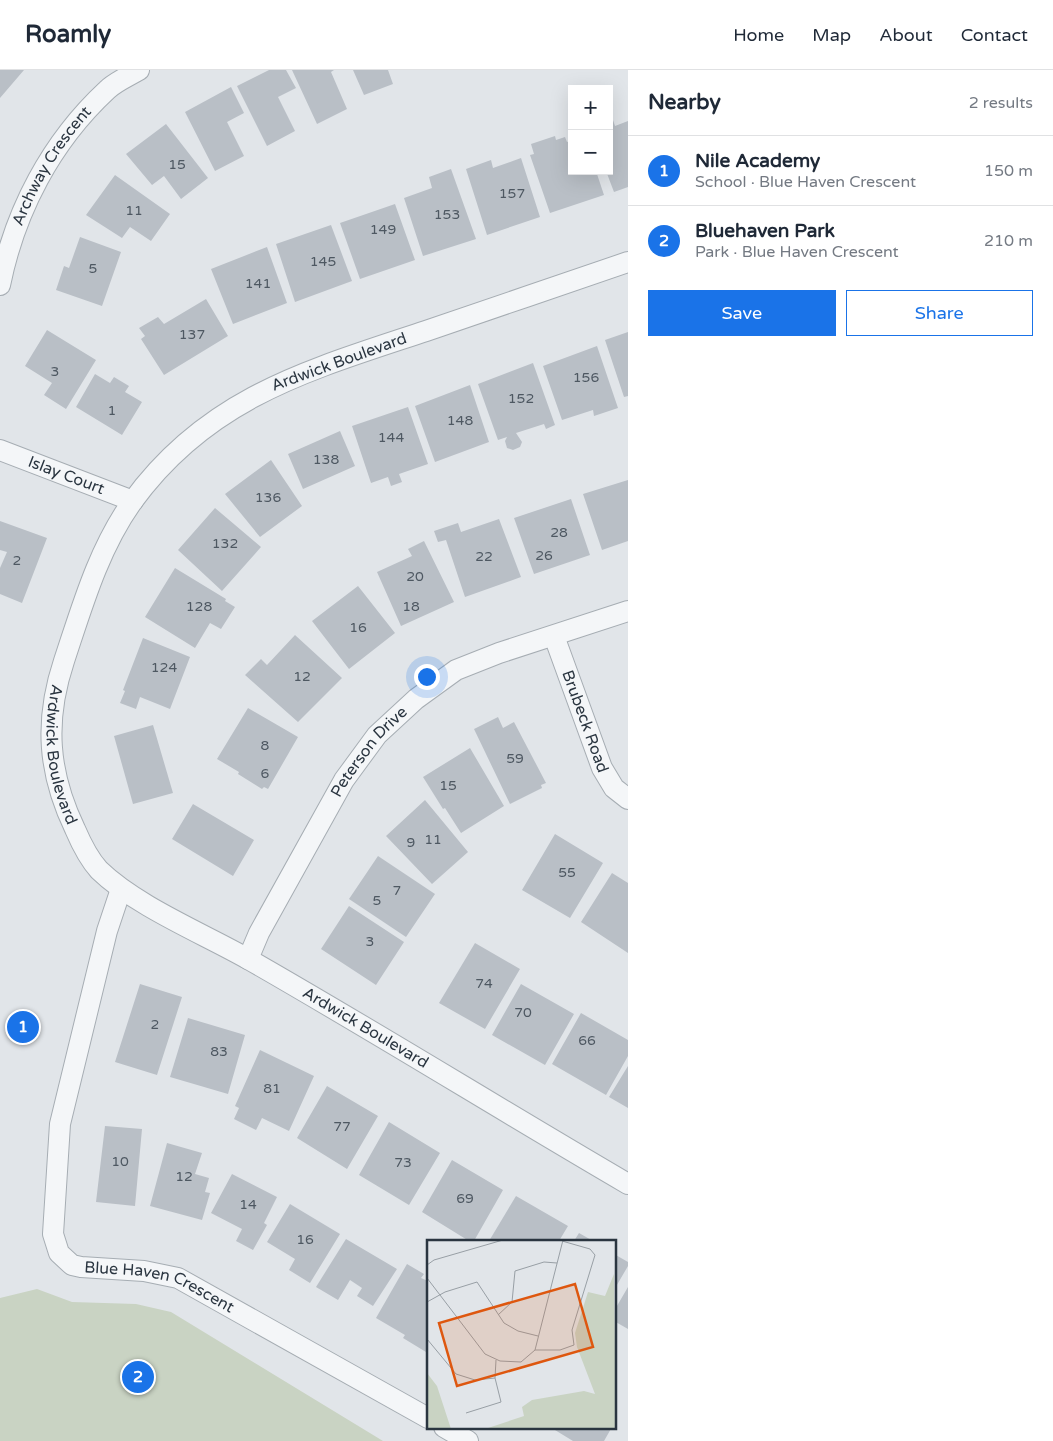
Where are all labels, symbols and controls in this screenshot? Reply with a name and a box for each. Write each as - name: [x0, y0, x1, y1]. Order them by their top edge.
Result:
- text: Roamly: [25, 20, 111, 49]
- text: Home: [733, 24, 784, 46]
- text: Map: [812, 24, 851, 46]
- text: About: [879, 24, 933, 46]
- text: Contact: [961, 24, 1028, 46]
- map controls: [568, 85, 613, 175]
- button: +: [568, 85, 613, 130]
- text: Nearby: [648, 90, 721, 115]
- text: 2 results: [969, 93, 1033, 113]
- street label: Archway Crescent: [8, 102, 96, 229]
- button: −: [568, 130, 613, 175]
- text: Nile Academy: [695, 150, 820, 172]
- house number: 15: [168, 156, 186, 173]
- text: 1: [659, 161, 669, 181]
- text: 150 m: [984, 161, 1033, 181]
- text: School · Blue Haven Crescent: [695, 172, 916, 192]
- house number: 157: [499, 185, 525, 202]
- house number: 11: [125, 202, 143, 219]
- house number: 153: [434, 206, 460, 223]
- text: Bluehaven Park: [695, 220, 835, 242]
- house number: 149: [370, 221, 396, 238]
- text: 2: [659, 231, 669, 251]
- text: 210 m: [984, 231, 1033, 251]
- text: Park · Blue Haven Crescent: [695, 242, 899, 262]
- house number: 145: [310, 253, 336, 270]
- house number: 5: [89, 260, 97, 277]
- house number: 141: [245, 275, 271, 292]
- button: Save: [648, 290, 836, 336]
- button: Share: [846, 290, 1033, 336]
- house number: 137: [179, 326, 205, 343]
- street label: Ardwick Boulevard: [269, 328, 409, 396]
- house number: 3: [51, 363, 59, 380]
- house number: 156: [573, 369, 599, 386]
- house number: 152: [508, 390, 534, 407]
- house number: 1: [108, 402, 116, 419]
- house number: 148: [447, 412, 473, 429]
- house number: 144: [378, 429, 404, 446]
- house number: 138: [313, 451, 339, 468]
- street label: Islay Court: [25, 452, 107, 499]
- house number: 136: [255, 489, 281, 506]
- house number: 28: [550, 524, 568, 541]
- house number: 132: [212, 535, 238, 552]
- house number: 26: [535, 547, 553, 564]
- house number: 22: [475, 548, 493, 565]
- house number: 2: [13, 552, 21, 569]
- house number: 20: [406, 568, 424, 585]
- house number: 128: [186, 598, 212, 615]
- house number: 18: [402, 598, 420, 615]
- house number: 16: [349, 619, 367, 636]
- house number: 124: [151, 659, 177, 676]
- your location: [414, 664, 440, 690]
- street label: Brubeck Road: [557, 667, 613, 776]
- house number: 12: [293, 668, 311, 685]
- street label: Ardwick Boulevard: [41, 683, 82, 828]
- street label: Peterson Drive: [326, 702, 412, 801]
- house number: 8: [261, 737, 270, 754]
- house number: 59: [506, 750, 524, 767]
- house number: 6: [261, 765, 270, 782]
- house number: 15: [439, 777, 457, 794]
- house number: 11: [424, 831, 442, 848]
- house number: 9: [407, 834, 415, 851]
- house number: 55: [558, 864, 576, 881]
- house number: 7: [393, 882, 401, 899]
- house number: 5: [373, 892, 381, 909]
- house number: 3: [366, 933, 374, 950]
- house number: 74: [475, 975, 493, 992]
- street label: Ardwick Boulevard: [299, 983, 432, 1073]
- house number: 70: [514, 1004, 532, 1021]
- pin: 1: [7, 1008, 39, 1046]
- house number: 2: [151, 1016, 159, 1033]
- house number: 66: [578, 1032, 596, 1049]
- house number: 83: [210, 1043, 228, 1060]
- house number: 81: [263, 1080, 281, 1097]
- house number: 77: [333, 1118, 351, 1135]
- house number: 10: [111, 1153, 129, 1170]
- house number: 73: [394, 1154, 412, 1171]
- house number: 12: [175, 1168, 193, 1185]
- house number: 69: [456, 1190, 474, 1207]
- house number: 14: [239, 1196, 257, 1213]
- house number: 16: [296, 1231, 314, 1248]
- inset map: [427, 1240, 616, 1428]
- street label: Blue Haven Crescent: [84, 1257, 238, 1317]
- pin: 2: [122, 1358, 154, 1396]

